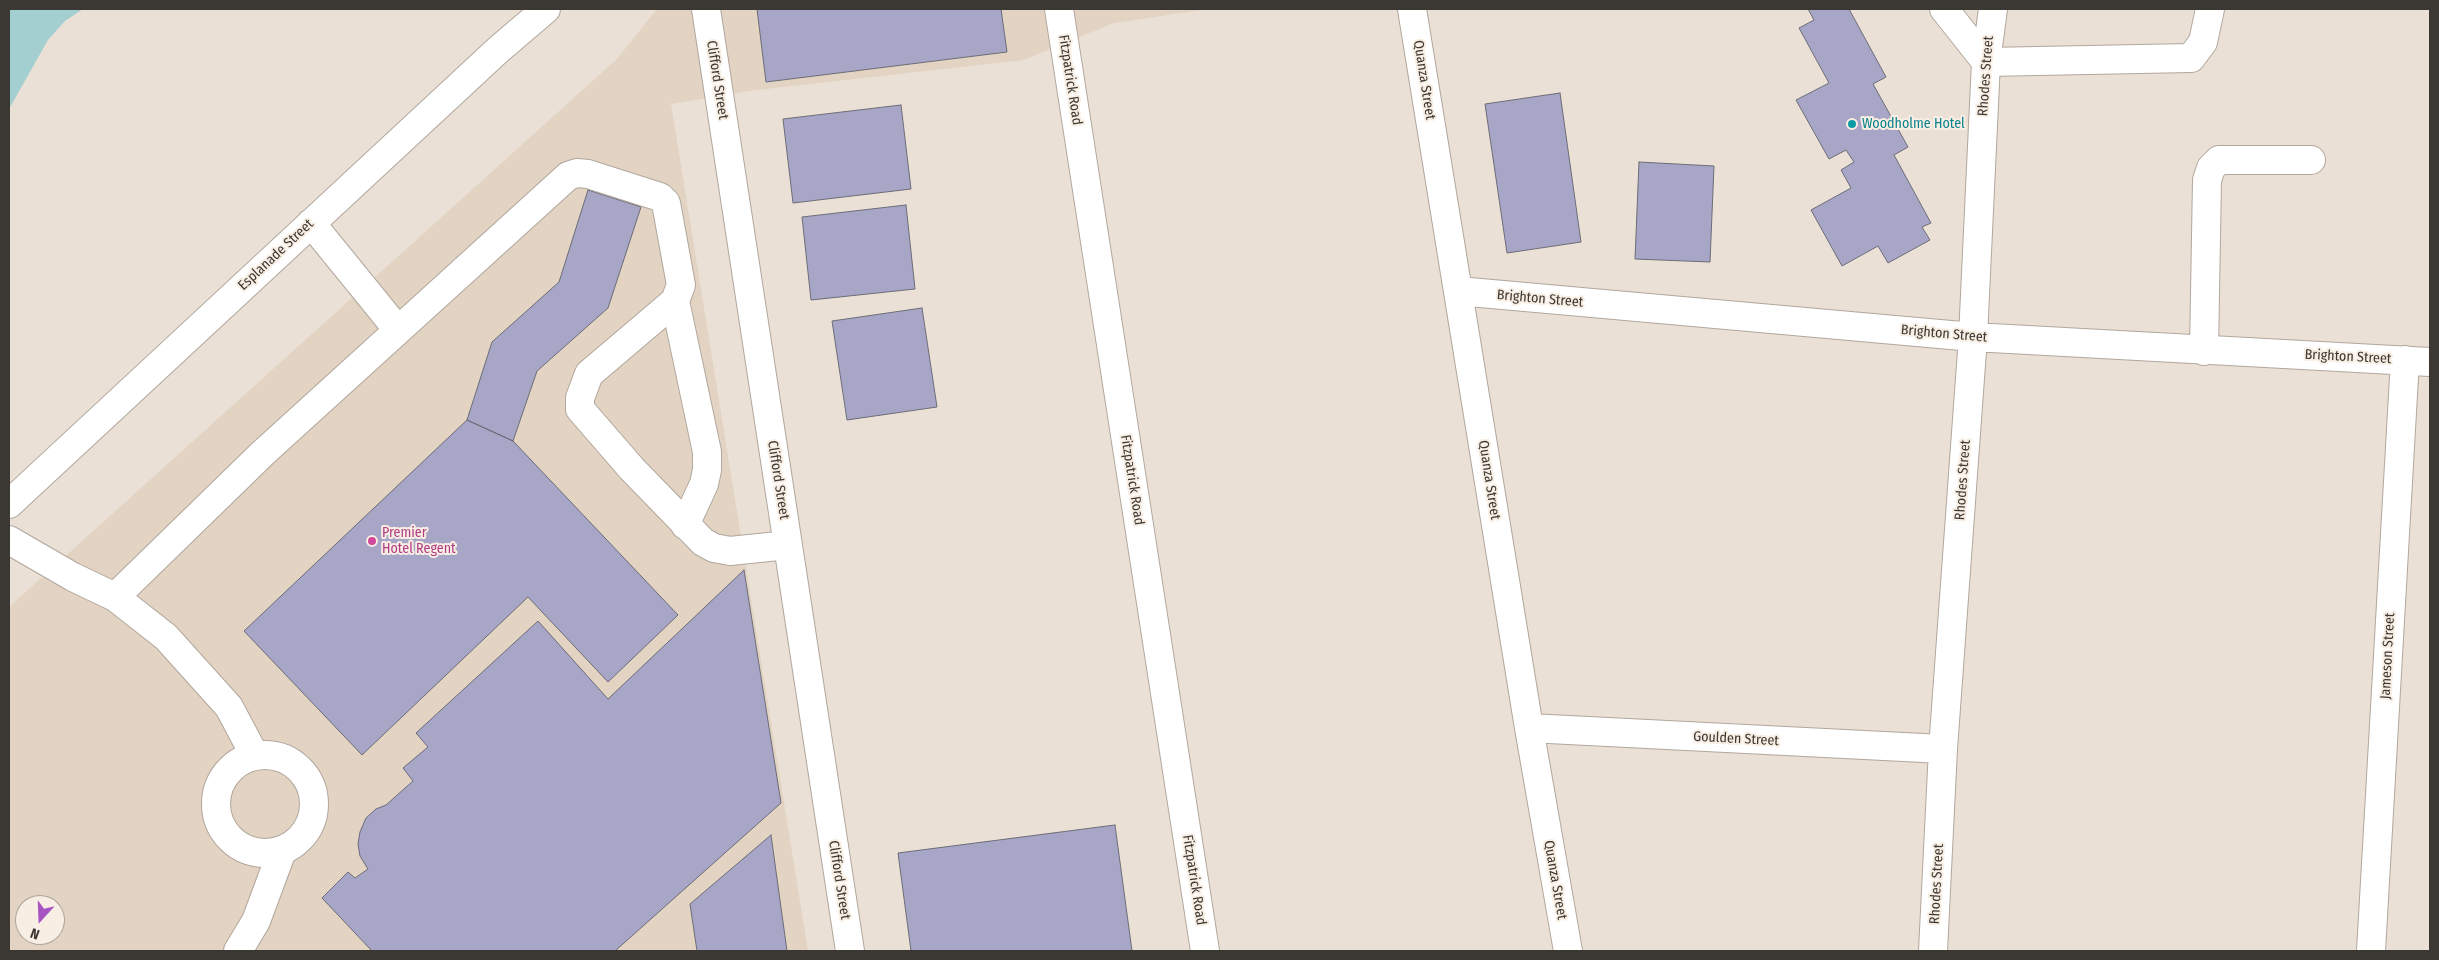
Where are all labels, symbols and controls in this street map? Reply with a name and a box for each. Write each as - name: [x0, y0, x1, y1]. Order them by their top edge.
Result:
- street label: Fitzpatrick Road: [1055, 34, 1085, 126]
- street label: Rhodes Street: [1975, 35, 1997, 117]
- street label: Clifford Street: [702, 39, 732, 121]
- street label: Quanza Street: [1409, 39, 1439, 121]
- place label: Woodholme Hotel: [1862, 116, 1965, 132]
- marker: Woodholme Hotel: [1846, 118, 1858, 130]
- street label: Esplanade Street: [235, 216, 317, 294]
- street label: Brighton Street: [1496, 287, 1584, 311]
- street label: Brighton Street: [1900, 322, 1988, 346]
- street label: Brighton Street: [2304, 346, 2392, 368]
- street label: Fitzpatrick Road: [1117, 434, 1147, 526]
- street label: Clifford Street: [763, 439, 793, 521]
- street label: Quanza Street: [1474, 439, 1504, 521]
- street label: Rhodes Street: [1952, 439, 1974, 521]
- place label: Premier Hotel Regent: [382, 525, 456, 558]
- marker: Premier Hotel Regent: [366, 535, 378, 547]
- street label: Jameson Street: [2377, 612, 2399, 700]
- street label: Goulden Street: [1693, 728, 1779, 750]
- street label: Fitzpatrick Road: [1179, 834, 1209, 926]
- street label: Clifford Street: [824, 839, 854, 921]
- street label: Quanza Street: [1540, 839, 1570, 921]
- street label: Rhodes Street: [1927, 843, 1947, 925]
- north arrow: [15, 895, 65, 945]
- text: N: [28, 924, 42, 943]

